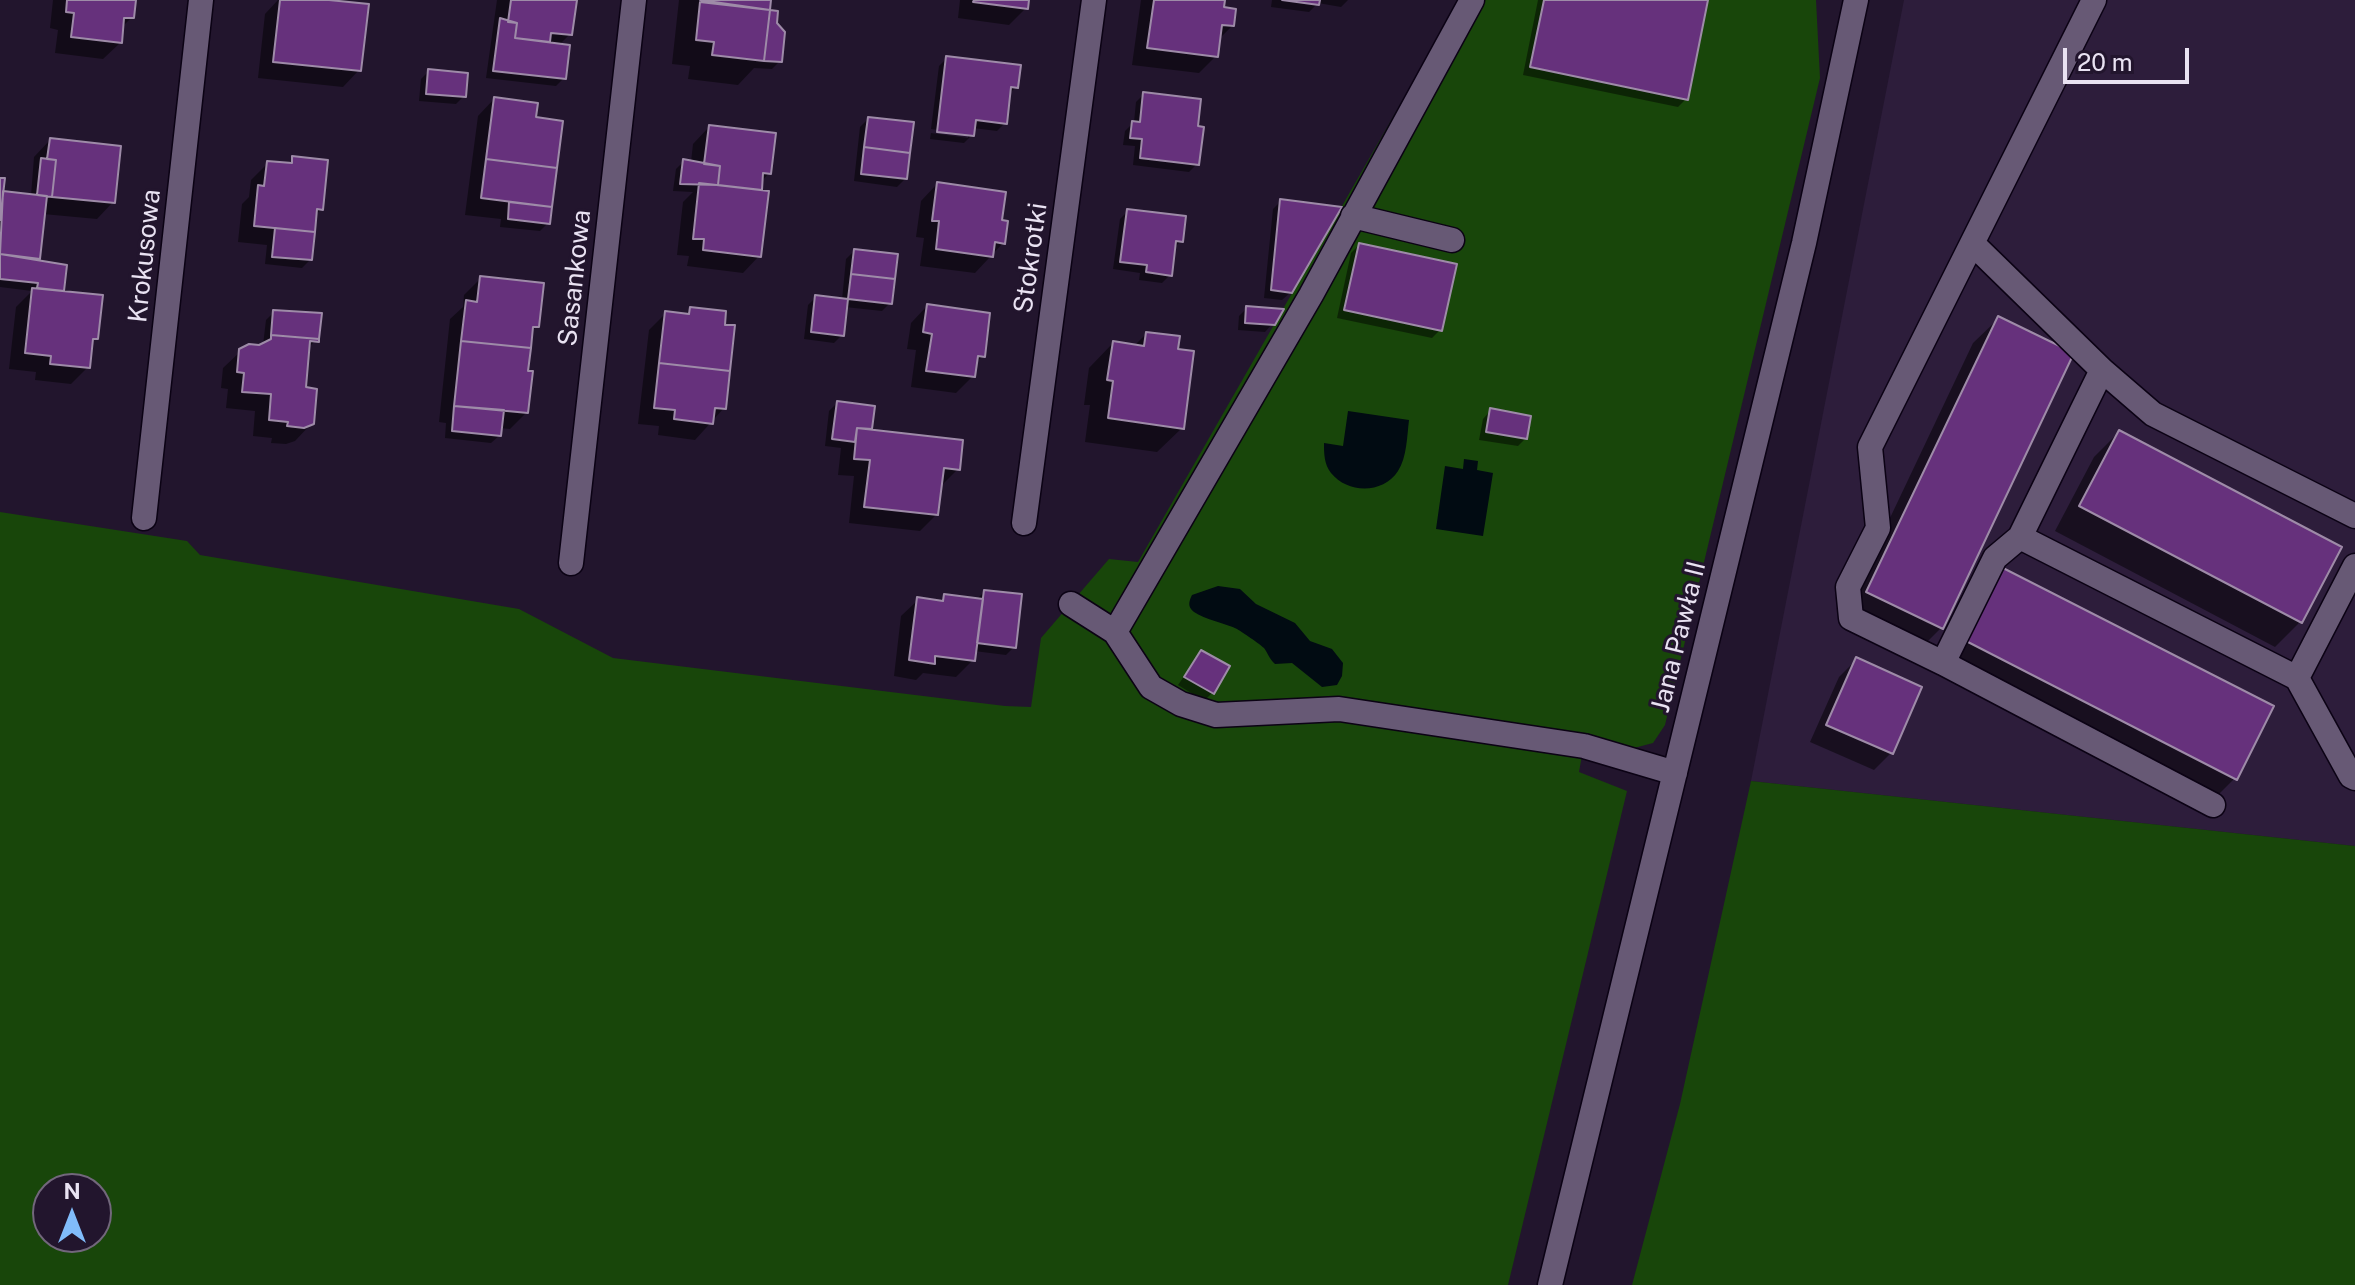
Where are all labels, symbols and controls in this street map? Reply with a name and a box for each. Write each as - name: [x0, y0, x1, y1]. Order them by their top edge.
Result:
- scale bar: [2067, 32, 2193, 82]
- text: 20 m: [2077, 48, 2133, 76]
- street label: Krokusowa: [122, 188, 168, 324]
- street label: Stokrotki: [1008, 201, 1054, 315]
- street label: Sasankowa: [552, 208, 598, 348]
- street label: Jana Pawła II: [1645, 558, 1713, 716]
- north arrow: [32, 1173, 112, 1253]
- text: N: [63, 1178, 81, 1204]

